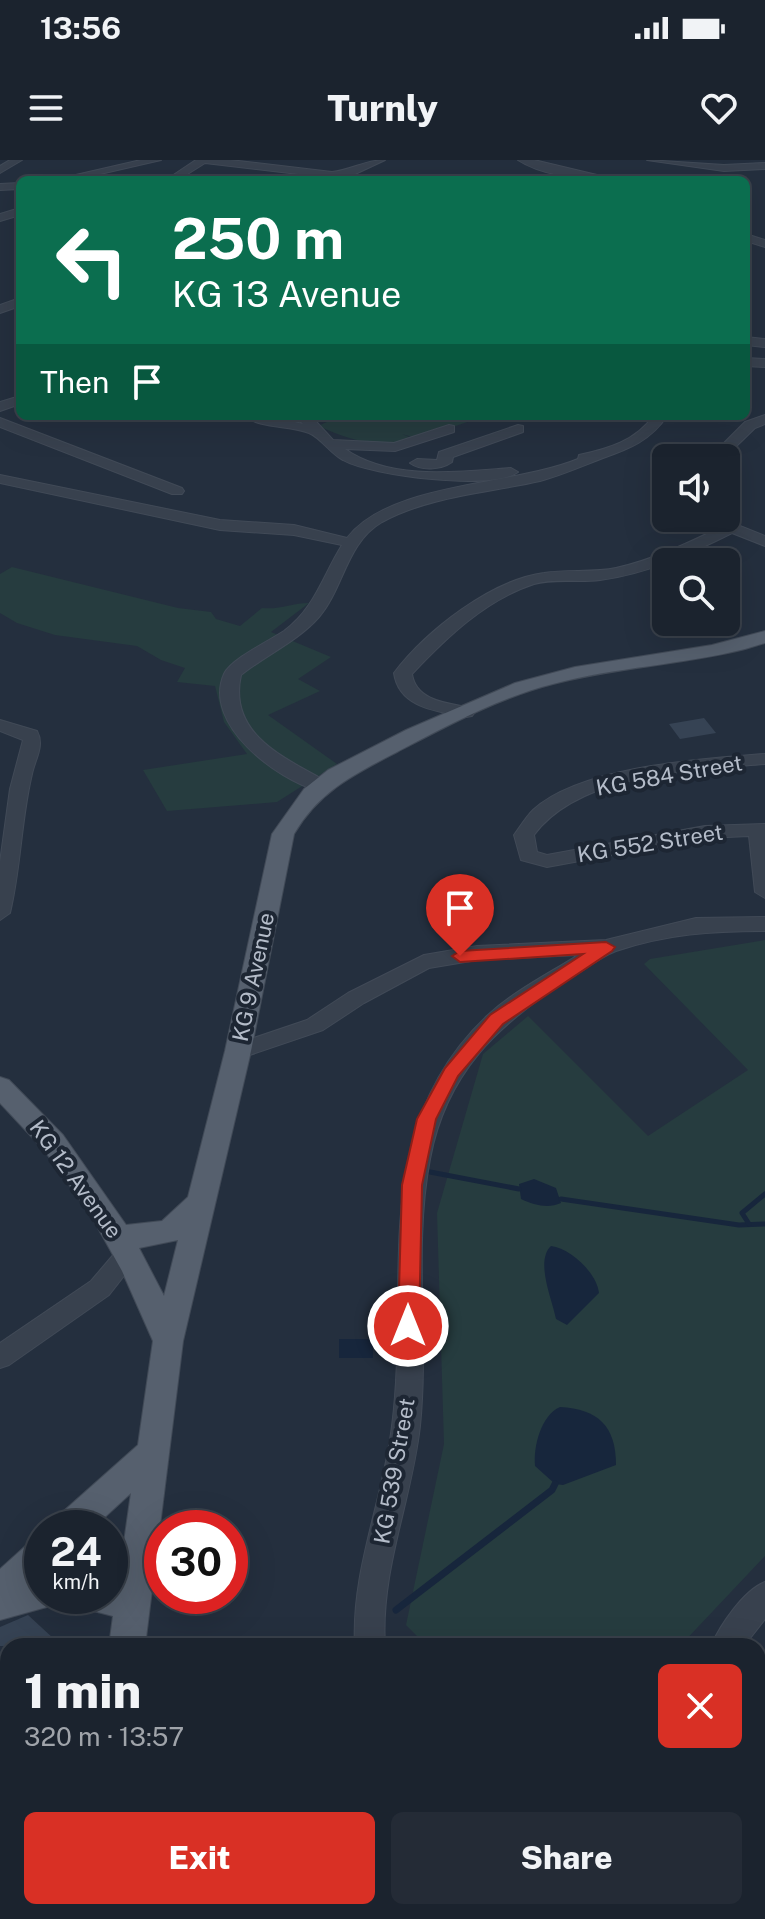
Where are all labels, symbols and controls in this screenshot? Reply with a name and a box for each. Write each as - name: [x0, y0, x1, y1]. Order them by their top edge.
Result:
- text: 13:56: [40, 10, 121, 46]
- icon: menu: [24, 86, 68, 130]
- icon: heart: [697, 86, 741, 130]
- text: Turnly: [327, 87, 438, 129]
- text: 250 m: [172, 206, 344, 272]
- icon: left: [40, 208, 144, 312]
- text: KG 13 Avenue: [172, 273, 401, 315]
- icon: arrive: [125, 360, 169, 404]
- text: Then: [40, 364, 109, 400]
- map controls: [652, 444, 740, 636]
- button: sound: [652, 444, 740, 532]
- button: search: [652, 548, 740, 636]
- street label: KG 584 Street: [594, 749, 744, 801]
- street label: KG 552 Street: [575, 819, 725, 867]
- pin: [426, 874, 494, 956]
- icon: arrive: [438, 886, 482, 930]
- street label: KG 9 Avenue: [227, 910, 279, 1044]
- street label: KG 12 Avenue: [24, 1115, 128, 1243]
- position arrow: [366, 1284, 450, 1368]
- street label: KG 539 Street: [368, 1396, 420, 1546]
- speed limit sign: 30: [144, 1510, 248, 1614]
- text: 24: [50, 1528, 102, 1575]
- text: km/h: [52, 1570, 100, 1594]
- text: 1 min: [24, 1662, 141, 1719]
- button: close: [658, 1664, 742, 1748]
- text: 320 m · 13:57: [24, 1721, 184, 1752]
- button: Exit: [24, 1812, 375, 1904]
- button: Share: [391, 1812, 742, 1904]

